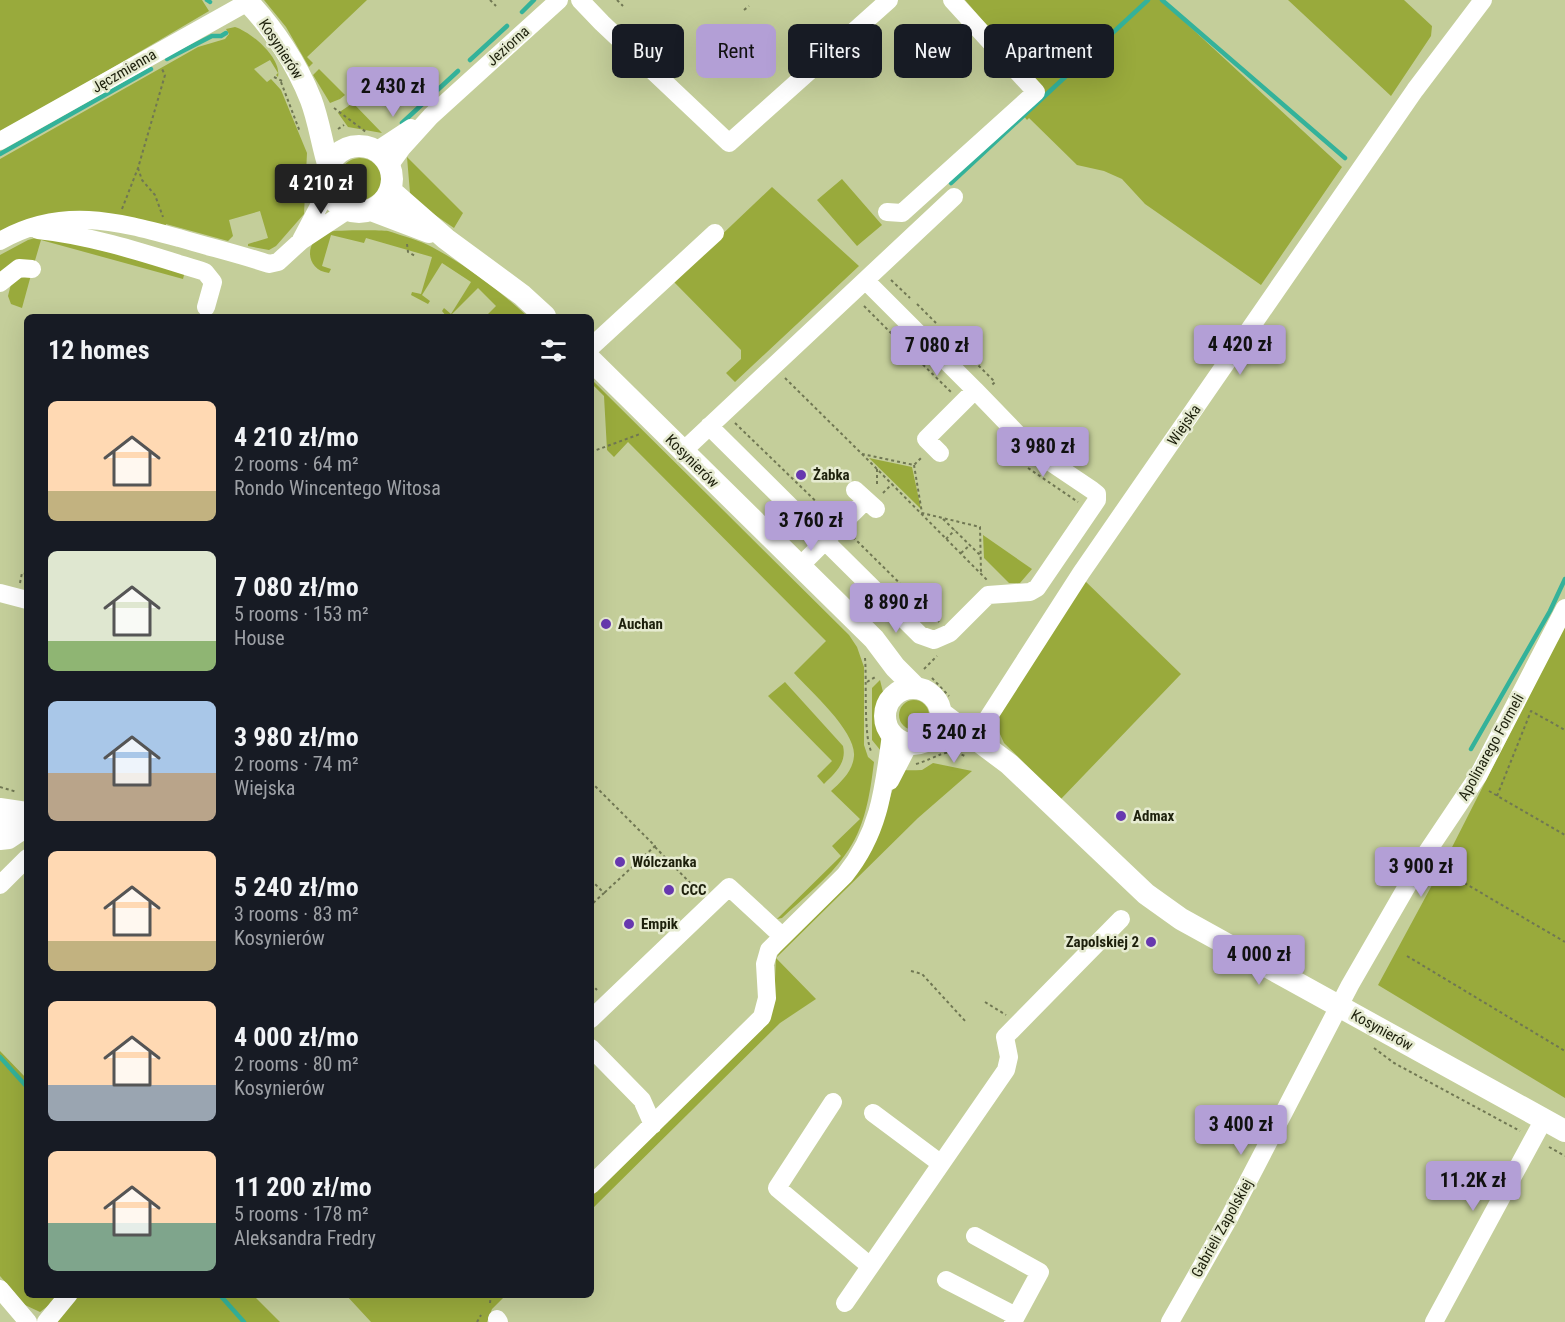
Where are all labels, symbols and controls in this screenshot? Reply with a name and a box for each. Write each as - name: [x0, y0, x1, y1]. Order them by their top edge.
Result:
- street label: Kosynierów: [255, 16, 307, 83]
- street label: Jeziorna: [483, 22, 533, 70]
- chip: Buy: [612, 24, 684, 78]
- chip: Rent: [696, 24, 776, 78]
- chip: Filters: [788, 24, 882, 78]
- chip: New: [894, 24, 972, 78]
- chip: Apartment: [984, 24, 1114, 78]
- street label: Jęczmienna: [89, 45, 159, 97]
- pin: 2 430 zł: [331, 67, 455, 118]
- text: 2 430 zł: [361, 74, 425, 98]
- pin: 4 210 zł: [259, 164, 383, 215]
- text: 4 210 zł: [289, 171, 353, 195]
- pin: 4 420 zł: [1178, 325, 1302, 376]
- pin: 7 080 zł: [875, 326, 999, 377]
- text: 4 420 zł: [1208, 332, 1272, 356]
- text: 7 080 zł: [905, 333, 969, 357]
- icon: filters: [537, 334, 570, 367]
- text: 12 homes: [48, 335, 150, 365]
- street label: Wiejska: [1163, 401, 1205, 449]
- text: 4 210 zł/mo: [234, 422, 359, 452]
- icon: home: [96, 425, 168, 497]
- pin: 3 980 zł: [981, 427, 1105, 478]
- street label: Kosynierów: [662, 431, 723, 492]
- text: 3 980 zł: [1011, 434, 1075, 458]
- text: 2 rooms · 64 m²: [234, 452, 359, 476]
- place label: Żabka: [813, 466, 850, 484]
- marker: Żabka: [794, 468, 808, 482]
- text: Rondo Wincentego Witosa: [234, 476, 441, 500]
- pin: 3 760 zł: [749, 501, 873, 552]
- text: 3 760 zł: [779, 508, 843, 532]
- text: 7 080 zł/mo: [234, 572, 359, 602]
- icon: home: [96, 575, 168, 647]
- pin: 8 890 zł: [834, 583, 958, 634]
- text: 8 890 zł: [864, 590, 928, 614]
- text: 5 rooms · 153 m²: [234, 602, 369, 626]
- place label: Auchan: [618, 615, 663, 633]
- marker: Auchan: [599, 617, 613, 631]
- text: House: [234, 626, 285, 650]
- street label: Apolinarego Formeli: [1454, 691, 1528, 803]
- pin: 5 240 zł: [892, 713, 1016, 764]
- text: 5 240 zł: [922, 720, 986, 744]
- text: 3 980 zł/mo: [234, 722, 359, 752]
- icon: home: [96, 725, 168, 797]
- text: 2 rooms · 74 m²: [234, 752, 359, 776]
- text: Wiejska: [234, 776, 295, 800]
- place label: Admax: [1133, 807, 1175, 825]
- marker: Admax: [1114, 809, 1128, 823]
- pin: 3 900 zł: [1359, 847, 1483, 898]
- place label: Wólczanka: [632, 853, 697, 871]
- text: 3 900 zł: [1389, 854, 1453, 878]
- marker: Wólczanka: [613, 855, 627, 869]
- text: 5 240 zł/mo: [234, 872, 359, 902]
- icon: home: [96, 875, 168, 947]
- place label: CCC: [681, 881, 707, 899]
- marker: CCC: [662, 883, 676, 897]
- text: 3 rooms · 83 m²: [234, 902, 359, 926]
- place label: Empik: [641, 915, 679, 933]
- marker: Empik: [622, 917, 636, 931]
- text: Kosynierów: [234, 926, 325, 950]
- place label: Zapolskiej 2: [1066, 933, 1139, 951]
- marker: Zapolskiej 2: [1144, 935, 1158, 949]
- pin: 4 000 zł: [1197, 935, 1321, 986]
- text: 4 000 zł: [1227, 942, 1291, 966]
- street label: Kosynierów: [1348, 1006, 1416, 1054]
- text: 4 000 zł/mo: [234, 1022, 359, 1052]
- icon: home: [96, 1025, 168, 1097]
- text: 2 rooms · 80 m²: [234, 1052, 359, 1076]
- text: Kosynierów: [234, 1076, 325, 1100]
- pin: 3 400 zł: [1179, 1105, 1303, 1156]
- text: 3 400 zł: [1209, 1112, 1273, 1136]
- pin: 11.2K zł: [1411, 1161, 1535, 1212]
- text: 11.2K zł: [1440, 1168, 1506, 1192]
- text: 11 200 zł/mo: [234, 1172, 372, 1202]
- icon: home: [96, 1175, 168, 1247]
- street label: Gabrieli Zapolskiej: [1188, 1176, 1256, 1280]
- text: 5 rooms · 178 m²: [234, 1202, 369, 1226]
- text: Aleksandra Fredry: [234, 1226, 376, 1250]

